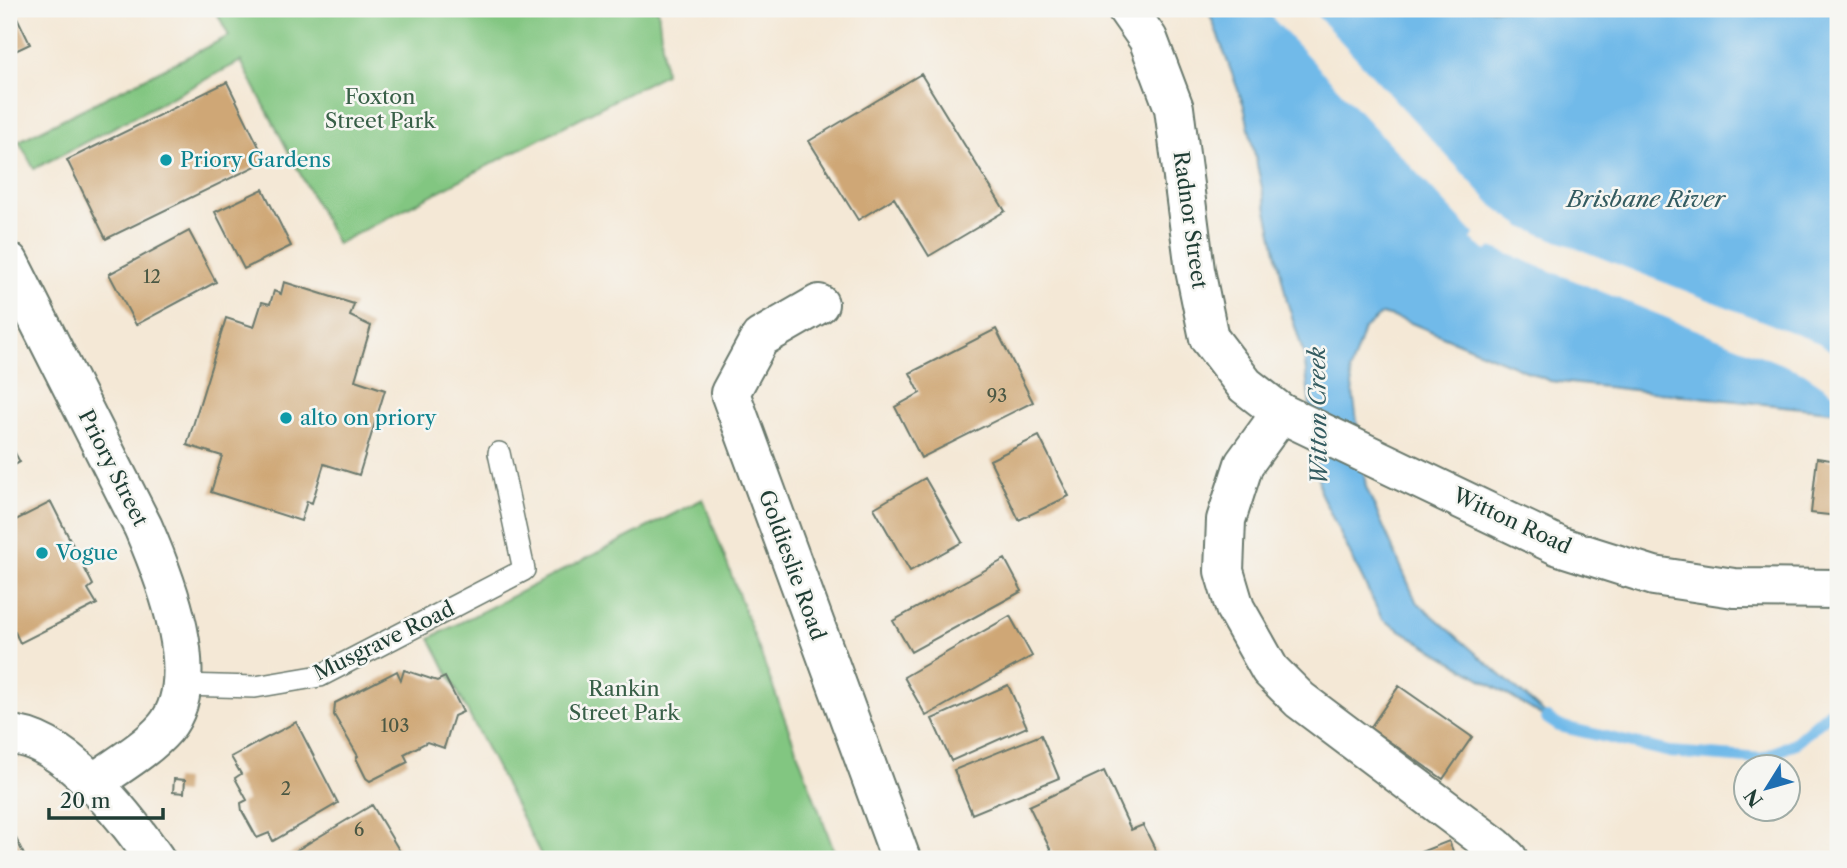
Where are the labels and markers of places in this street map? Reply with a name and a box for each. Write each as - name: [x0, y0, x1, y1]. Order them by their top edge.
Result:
- place label: Priory Gardens: [180, 147, 331, 172]
- marker: Priory Gardens: [158, 152, 174, 168]
- place label: alto on priory: [300, 405, 437, 430]
- marker: alto on priory: [278, 410, 294, 426]
- place label: Vogue: [55, 540, 118, 565]
- marker: Vogue: [34, 545, 50, 561]

